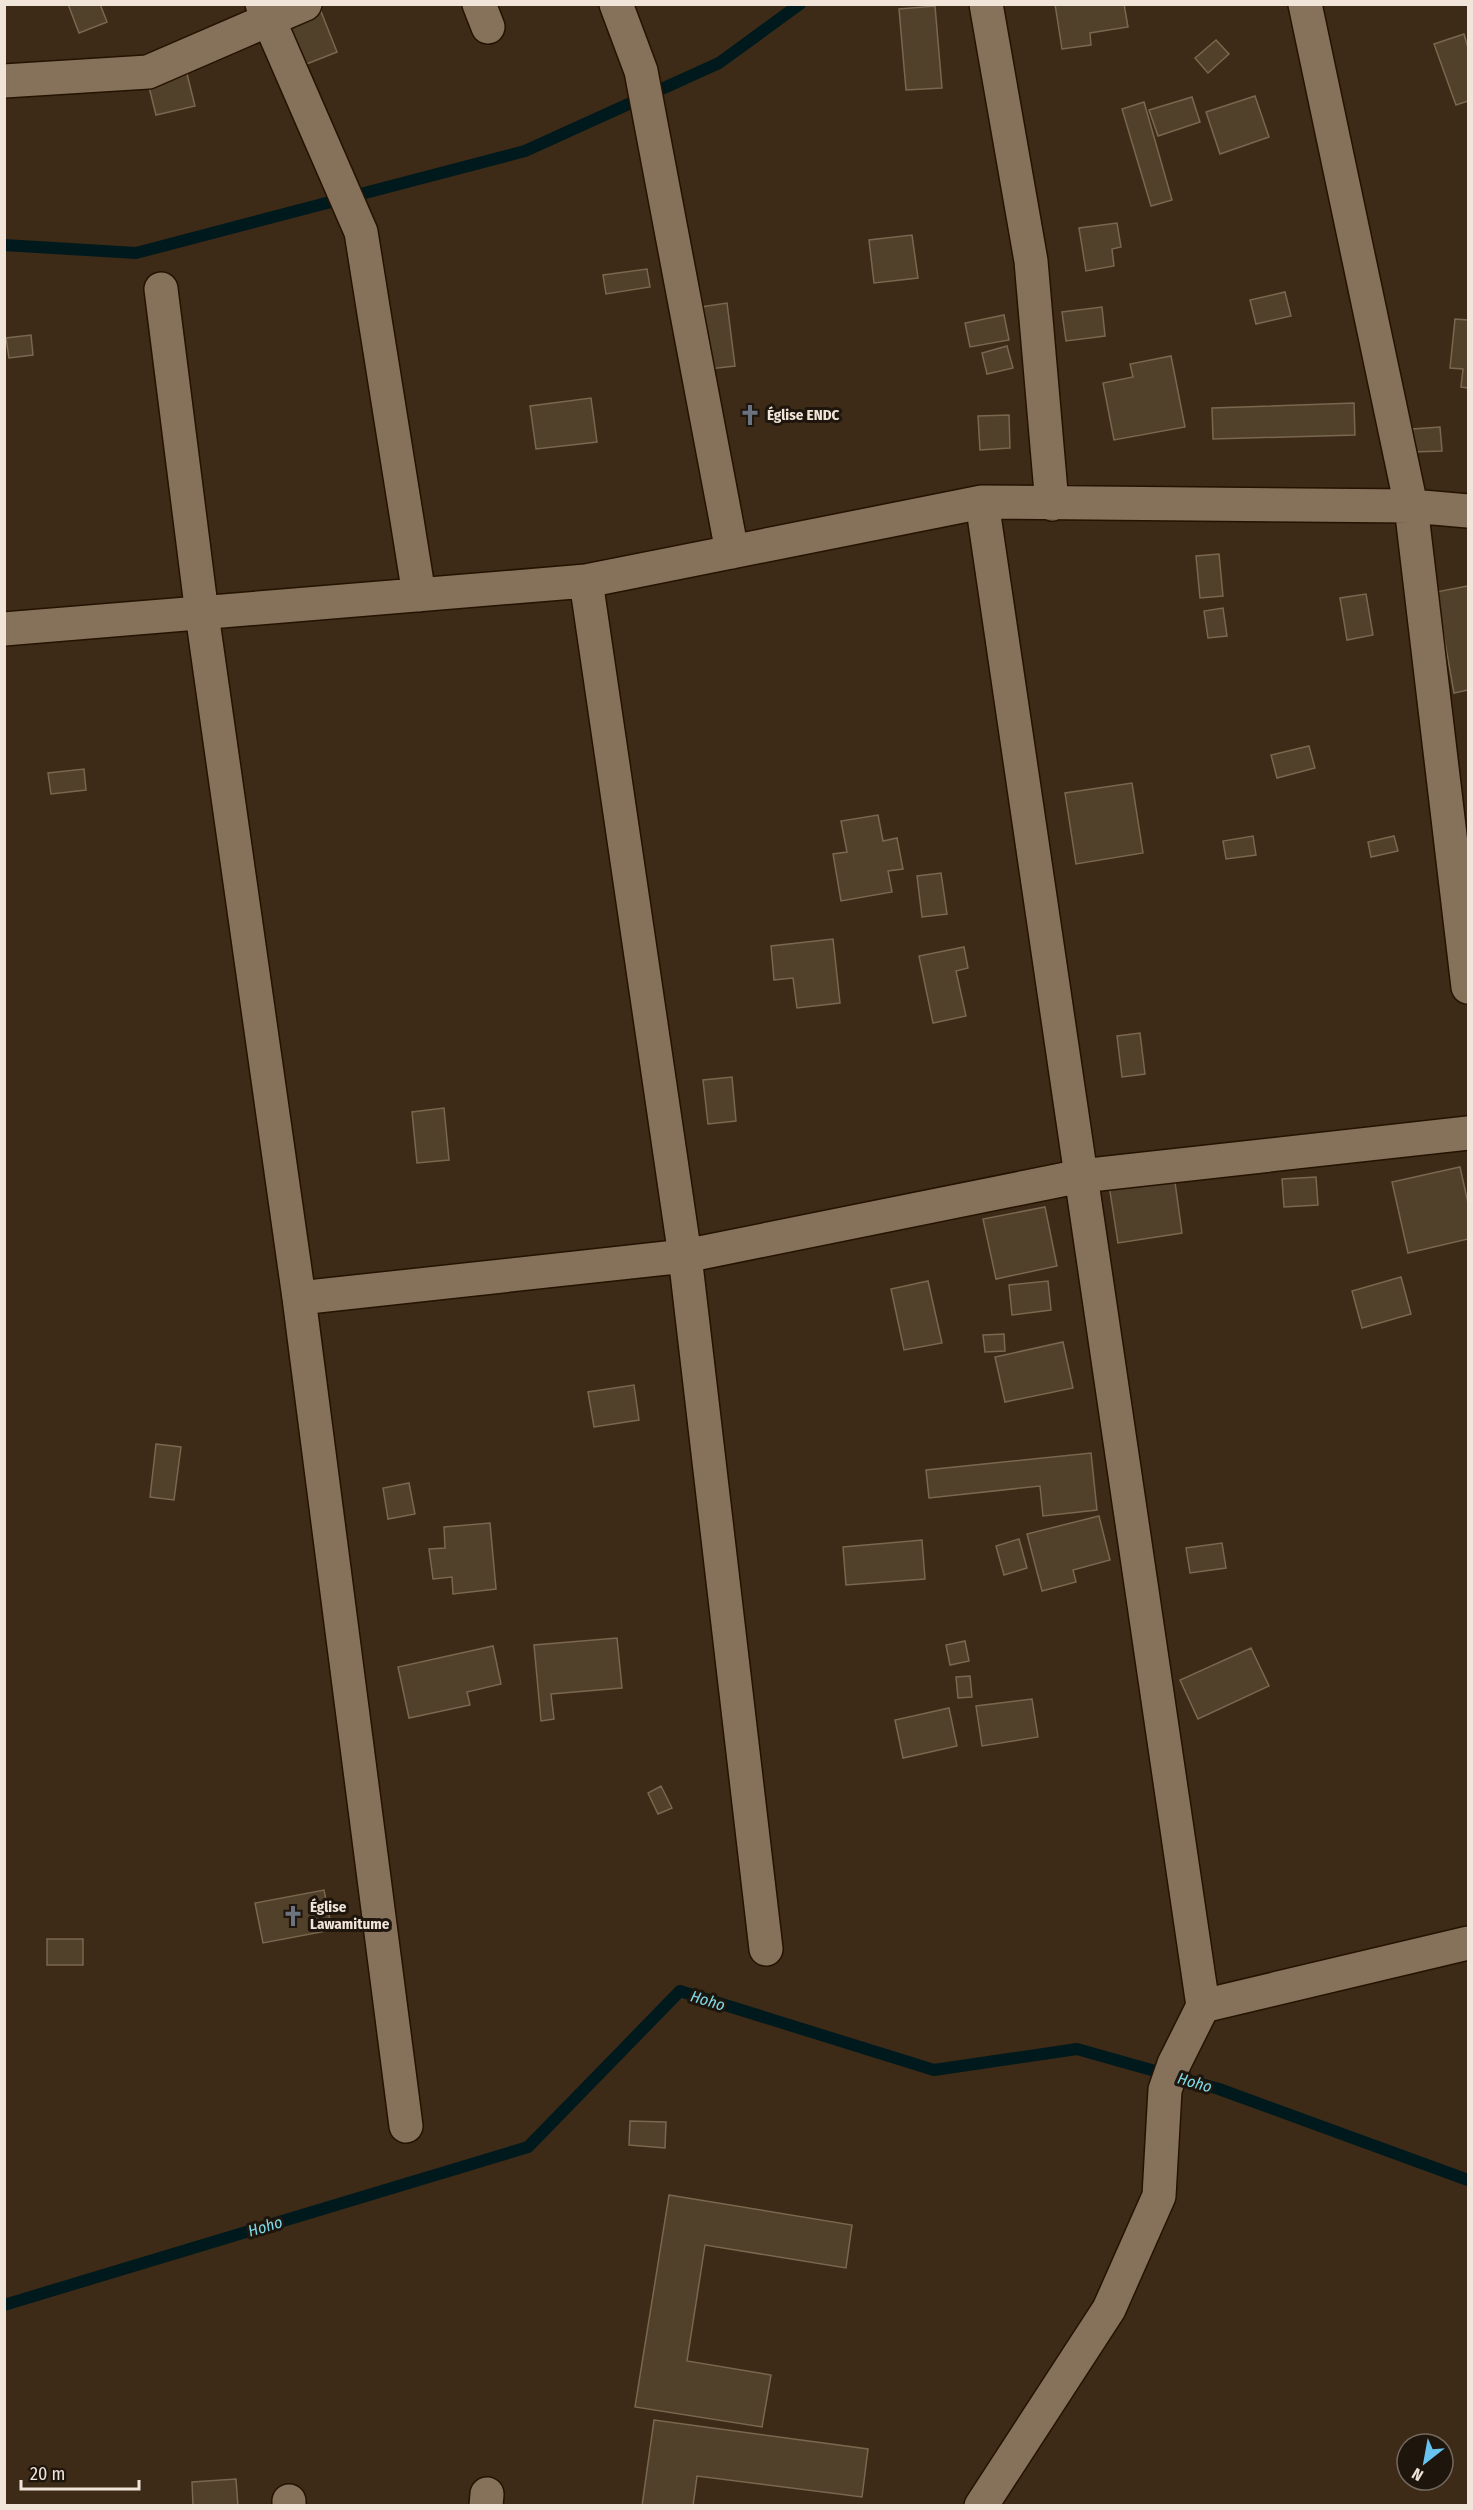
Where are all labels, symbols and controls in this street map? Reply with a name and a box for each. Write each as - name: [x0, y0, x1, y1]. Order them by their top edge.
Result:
- church icon: Église ENDC: [738, 403, 762, 427]
- place label: Église ENDC: [767, 406, 840, 424]
- place label: Église Lawamitume: [310, 1898, 390, 1933]
- church icon: Église Lawamitume: [281, 1904, 305, 1928]
- water label: Hoho: [688, 1986, 727, 2015]
- water label: Hoho: [1176, 2069, 1214, 2096]
- water label: Hoho: [246, 2212, 285, 2241]
- north arrow: [1395, 2432, 1455, 2492]
- scale bar: [21, 2453, 140, 2491]
- text: 20 m: [30, 2463, 65, 2485]
- text: N: [1409, 2464, 1427, 2485]

